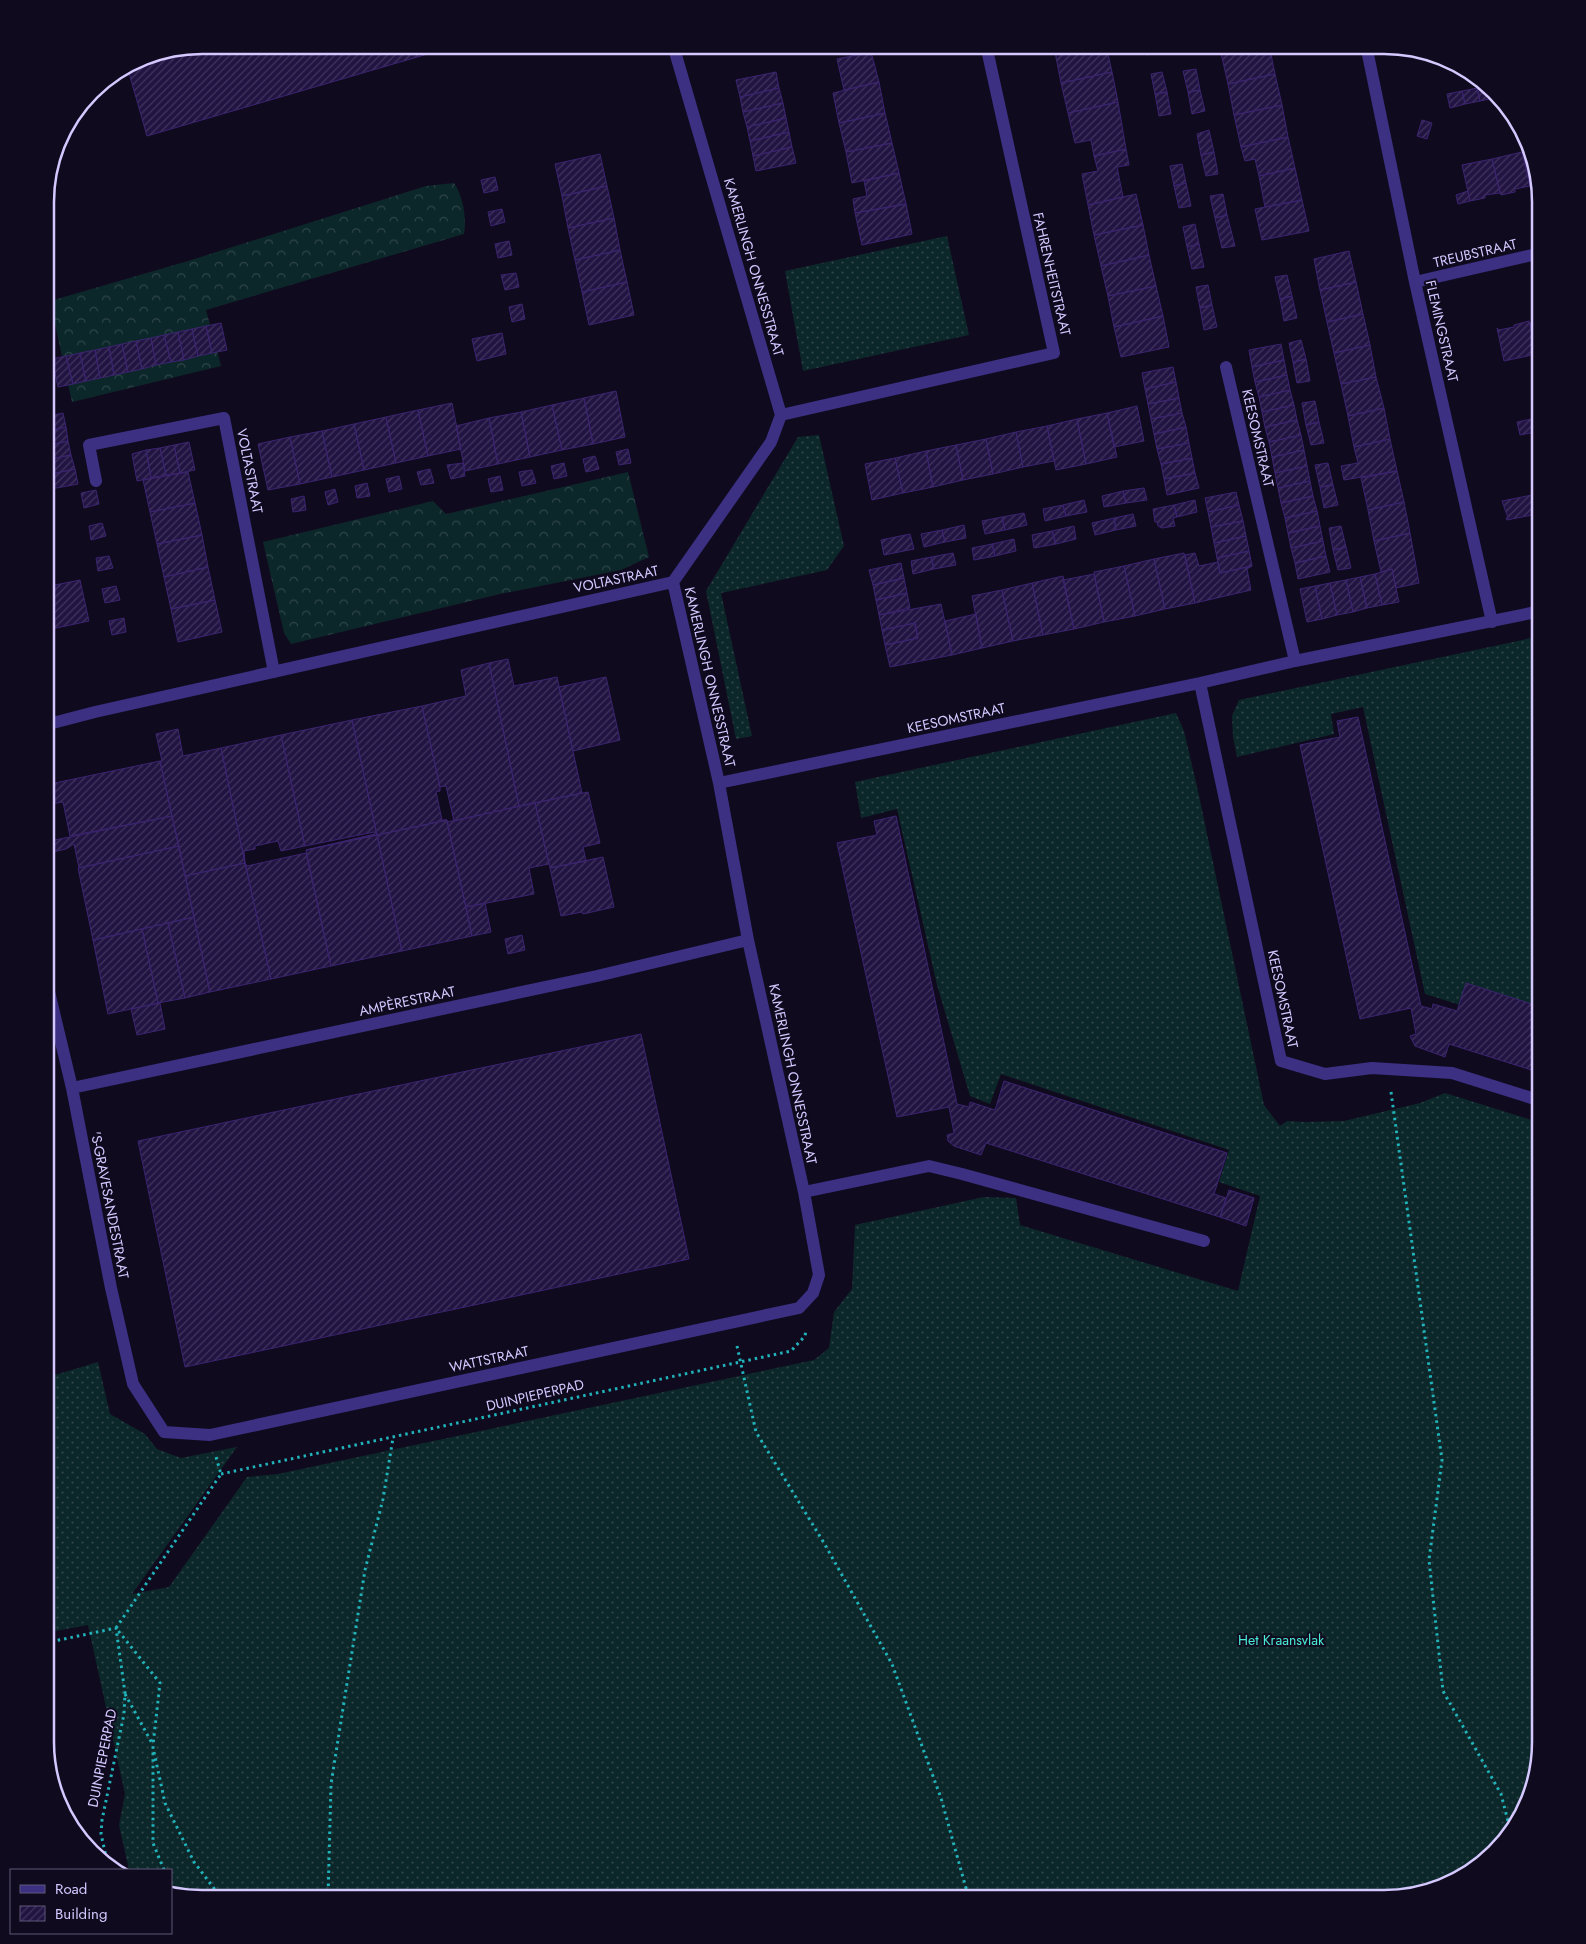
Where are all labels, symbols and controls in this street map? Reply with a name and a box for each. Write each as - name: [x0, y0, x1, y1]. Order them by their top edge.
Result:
- street label: KAMERLINGH ONNESSTRAAT: [719, 176, 789, 359]
- street label: FAHRENHEITSTRAAT: [1028, 210, 1076, 338]
- street label: TREUBSTRAAT: [1431, 234, 1519, 272]
- street label: FLEMINGSTRAAT: [1421, 278, 1464, 384]
- street label: KEESOMSTRAAT: [1237, 387, 1279, 489]
- street label: VOLTASTRAAT: [232, 427, 268, 516]
- street label: VOLTASTRAAT: [572, 560, 661, 598]
- street label: KAMERLINGH ONNESSTRAAT: [680, 585, 741, 769]
- street label: KEESOMSTRAAT: [905, 698, 1007, 738]
- street label: KEESOMSTRAAT: [1263, 948, 1303, 1050]
- street label: AMPÈRESTRAAT: [357, 981, 457, 1021]
- street label: KAMERLINGH ONNESSTRAAT: [764, 982, 822, 1167]
- street label: 'S-GRAVESANDESTRAAT: [86, 1130, 134, 1281]
- street label: WATTSTRAAT: [447, 1341, 531, 1377]
- street label: DUINPIEPERPAD: [484, 1374, 586, 1416]
- park label: Het Kraansvlak: [1238, 1630, 1325, 1650]
- street label: DUINPIEPERPAD: [83, 1707, 121, 1809]
- legend: [10, 1869, 172, 1934]
- text: Road: [55, 1878, 87, 1900]
- text: Building: [55, 1903, 107, 1925]

